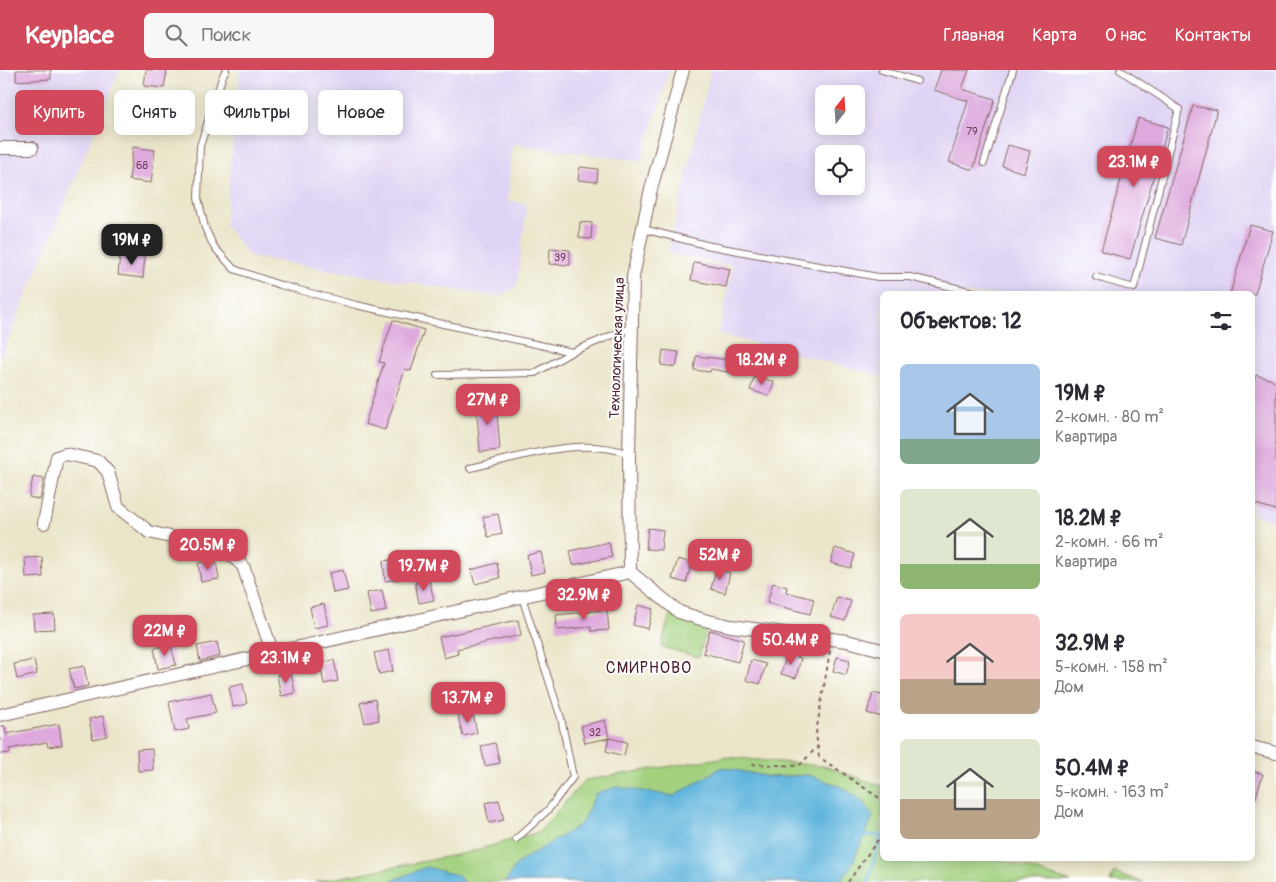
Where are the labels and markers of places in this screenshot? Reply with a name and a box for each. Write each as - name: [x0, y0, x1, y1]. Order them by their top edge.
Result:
- pin: 23.1M ₽: [1088, 146, 1180, 188]
- pin: 19M ₽: [97, 224, 167, 266]
- pin: 18.2M ₽: [716, 344, 808, 386]
- pin: 27M ₽: [453, 384, 523, 426]
- pin: 20.5M ₽: [162, 528, 254, 571]
- pin: 52M ₽: [685, 538, 755, 581]
- pin: 19.7M ₽: [378, 550, 470, 592]
- pin: 32.9M ₽: [538, 578, 630, 621]
- pin: 22M ₽: [130, 614, 200, 657]
- pin: 50.4M ₽: [745, 624, 837, 666]
- pin: 23.1M ₽: [240, 642, 332, 684]
- pin: 13.7M ₽: [422, 682, 514, 724]

